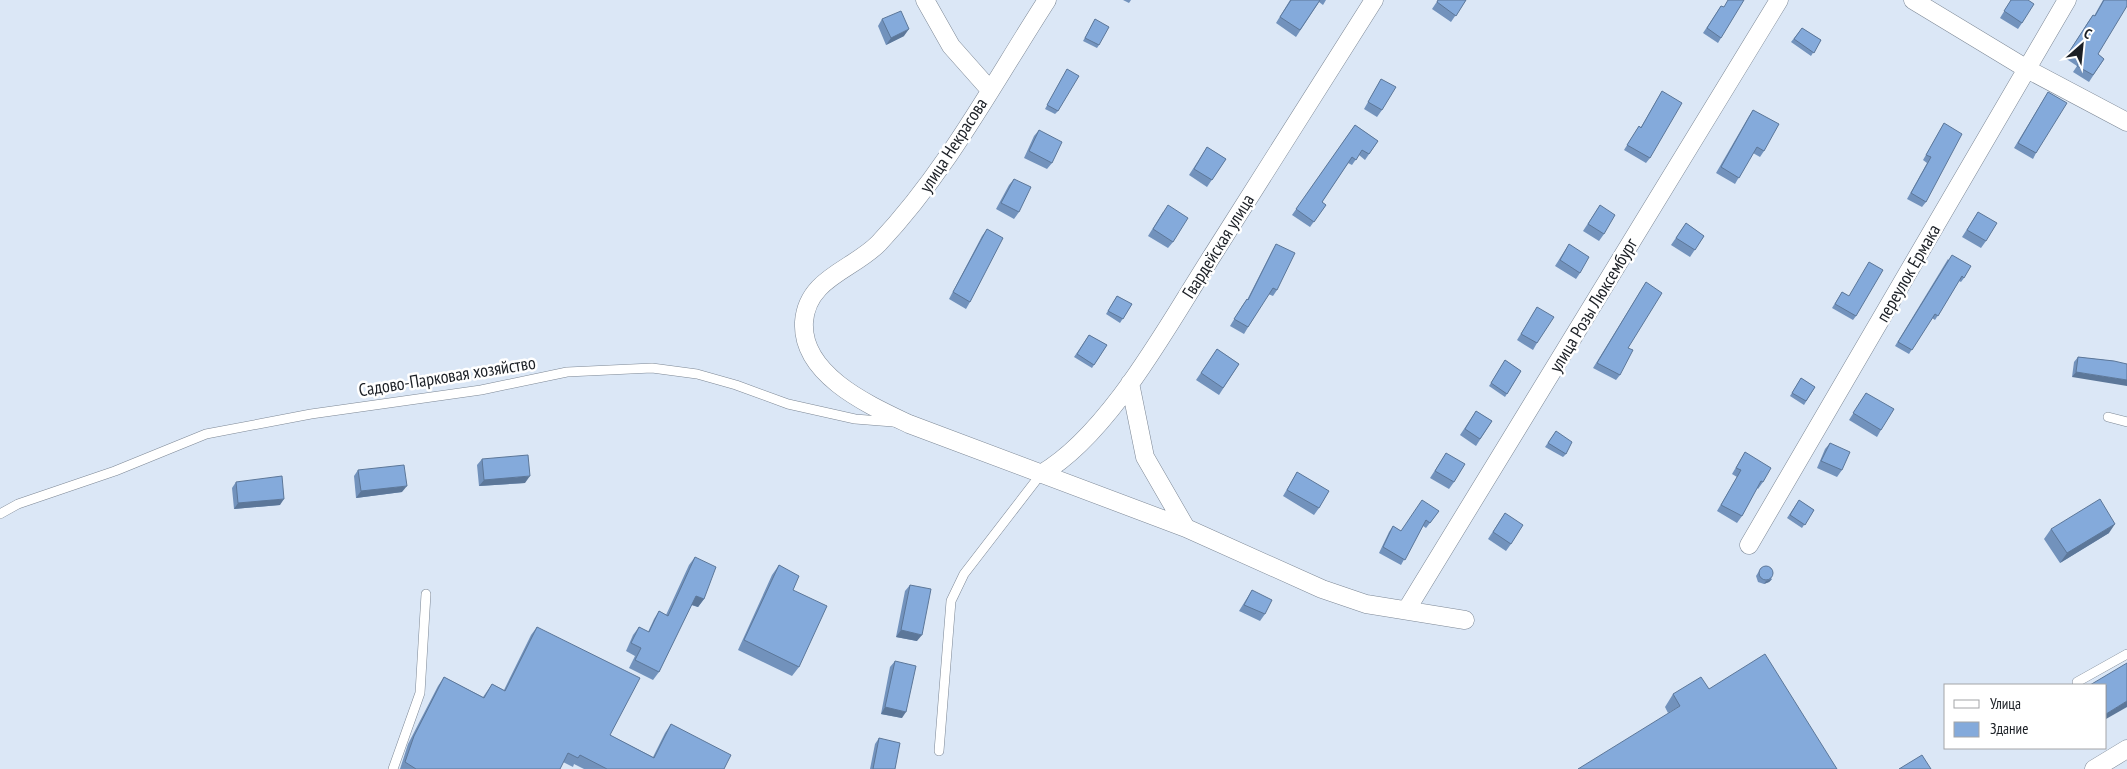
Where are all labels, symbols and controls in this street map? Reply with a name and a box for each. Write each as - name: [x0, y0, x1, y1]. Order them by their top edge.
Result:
- north arrow: [2057, 20, 2107, 70]
- text: С: [2081, 24, 2095, 43]
- street label: улица Некрасова: [914, 93, 992, 197]
- street label: Гвардейская улица: [1177, 190, 1259, 302]
- street label: переулок Ермака: [1871, 220, 1945, 326]
- street label: улица Розы Люксембург: [1544, 233, 1643, 376]
- street label: Садово-Парковая хозяйство: [357, 351, 537, 401]
- legend: [1944, 684, 2107, 749]
- text: Улица: [1990, 694, 2021, 713]
- text: Здание: [1990, 719, 2028, 738]

